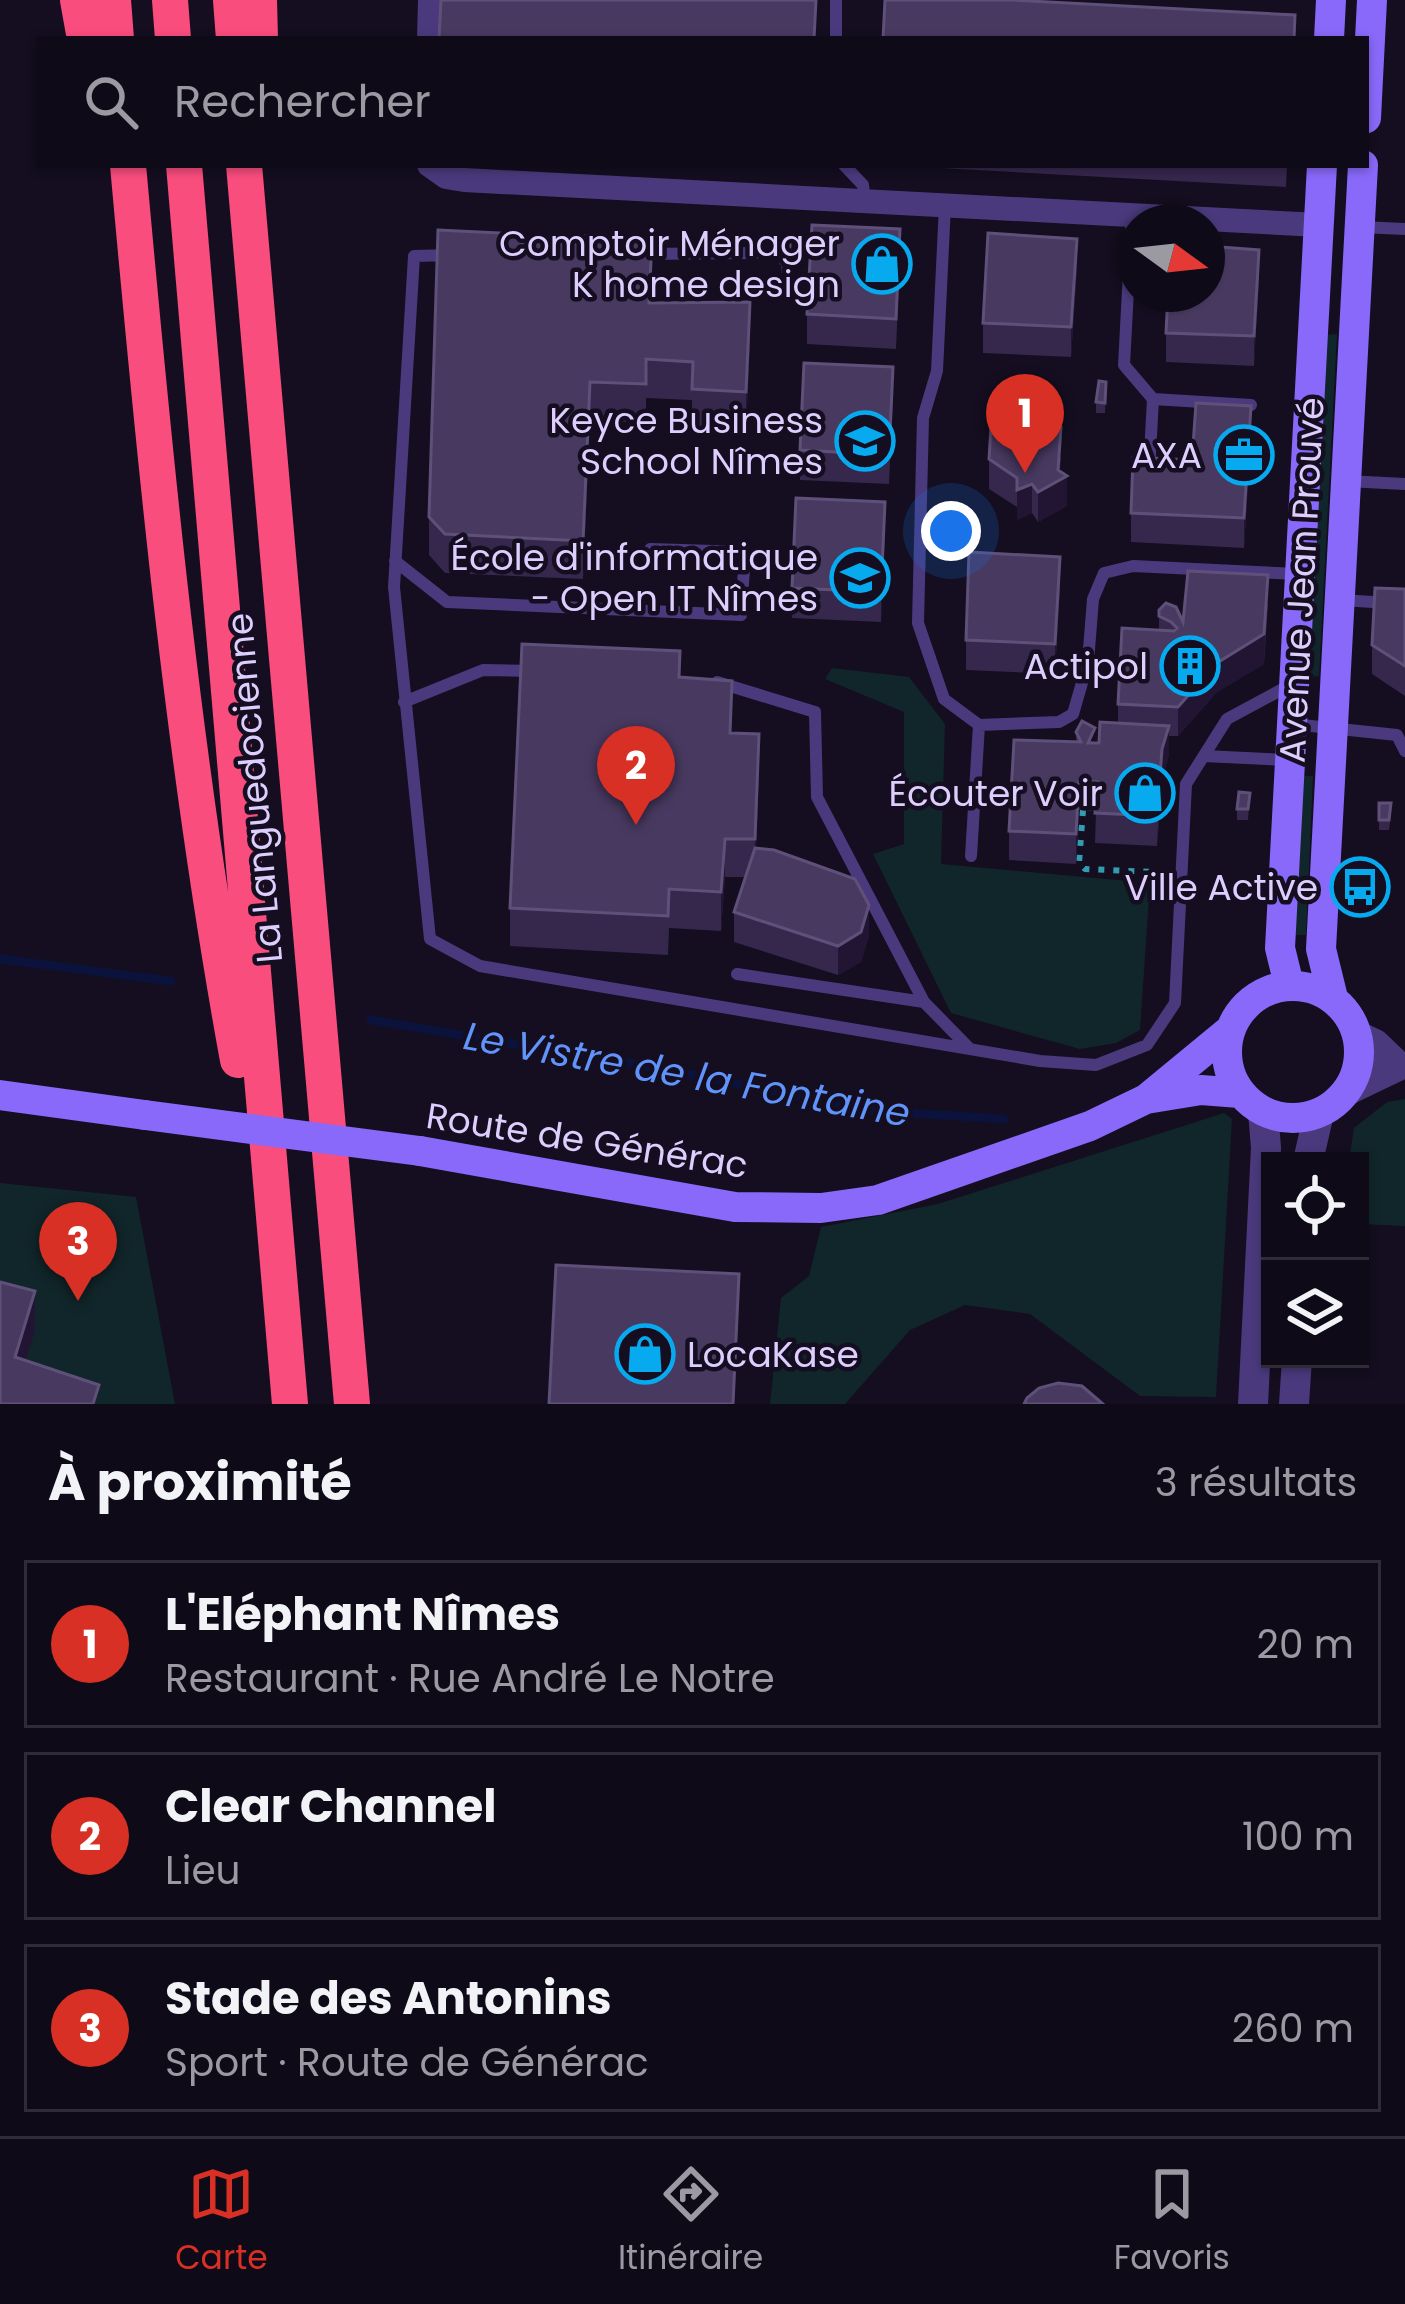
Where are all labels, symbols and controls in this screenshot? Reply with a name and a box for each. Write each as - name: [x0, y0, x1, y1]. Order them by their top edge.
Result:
- search box: [36, 36, 1369, 168]
- icon: search: [78, 69, 144, 135]
- text: Rechercher: [174, 70, 431, 133]
- north arrow: [1117, 204, 1225, 312]
- place label: Comptoir Ménager K home design: [499, 218, 840, 310]
- shop icon: Comptoir Ménager K home design: [851, 233, 913, 295]
- pin: 1: [986, 374, 1064, 473]
- place label: Keyce Business School Nîmes: [549, 395, 823, 487]
- street label: Avenue Jean Prouvé: [1266, 396, 1337, 764]
- school or university icon: Keyce Business School Nîmes: [834, 410, 896, 472]
- office icon: AXA: [1213, 424, 1275, 486]
- place label: AXA: [1131, 430, 1202, 481]
- your location: [921, 501, 981, 561]
- place label: École d'informatique - Open IT Nîmes: [451, 532, 818, 624]
- school or university icon: École d'informatique - Open IT Nîmes: [829, 547, 891, 609]
- street label: La Languedocienne: [214, 611, 295, 965]
- building icon: Actipol: [1159, 635, 1221, 697]
- place label: Actipol: [1024, 641, 1148, 692]
- pin: 2: [597, 726, 675, 825]
- shop icon: Écouter Voir: [1114, 762, 1176, 824]
- place label: Écouter Voir: [888, 768, 1103, 819]
- bus stop icon: Ville Active: [1329, 856, 1391, 918]
- place label: Ville Active: [1125, 862, 1318, 913]
- water label: Le Vistre de la Fontaine: [460, 1008, 914, 1141]
- street label: Route de Générac: [423, 1090, 751, 1191]
- map controls: [1261, 1152, 1369, 1368]
- button: locate: [1261, 1152, 1369, 1260]
- pin: 3: [39, 1202, 117, 1301]
- button: layers: [1261, 1260, 1369, 1368]
- shop icon: LocaKase: [614, 1323, 676, 1385]
- place label: LocaKase: [687, 1329, 859, 1380]
- text: À proximité: [48, 1446, 352, 1518]
- text: 3 résultats: [1155, 1455, 1357, 1510]
- text: L'Eléphant Nîmes: [165, 1583, 560, 1646]
- text: 1: [83, 1617, 97, 1672]
- text: 20 m: [1256, 1617, 1354, 1672]
- text: Restaurant · Rue André Le Notre: [165, 1651, 775, 1706]
- text: Clear Channel: [165, 1775, 496, 1838]
- text: 2: [79, 1809, 101, 1864]
- text: 100 m: [1242, 1809, 1354, 1864]
- text: Lieu: [165, 1843, 241, 1898]
- text: Stade des Antonins: [165, 1967, 612, 2030]
- text: 3: [78, 2001, 102, 2056]
- text: 260 m: [1232, 2001, 1354, 2056]
- text: Sport · Route de Générac: [165, 2035, 649, 2090]
- tab: Carte: [175, 2161, 268, 2283]
- tab: Itinéraire: [618, 2161, 763, 2283]
- tab: Favoris: [1114, 2161, 1230, 2283]

